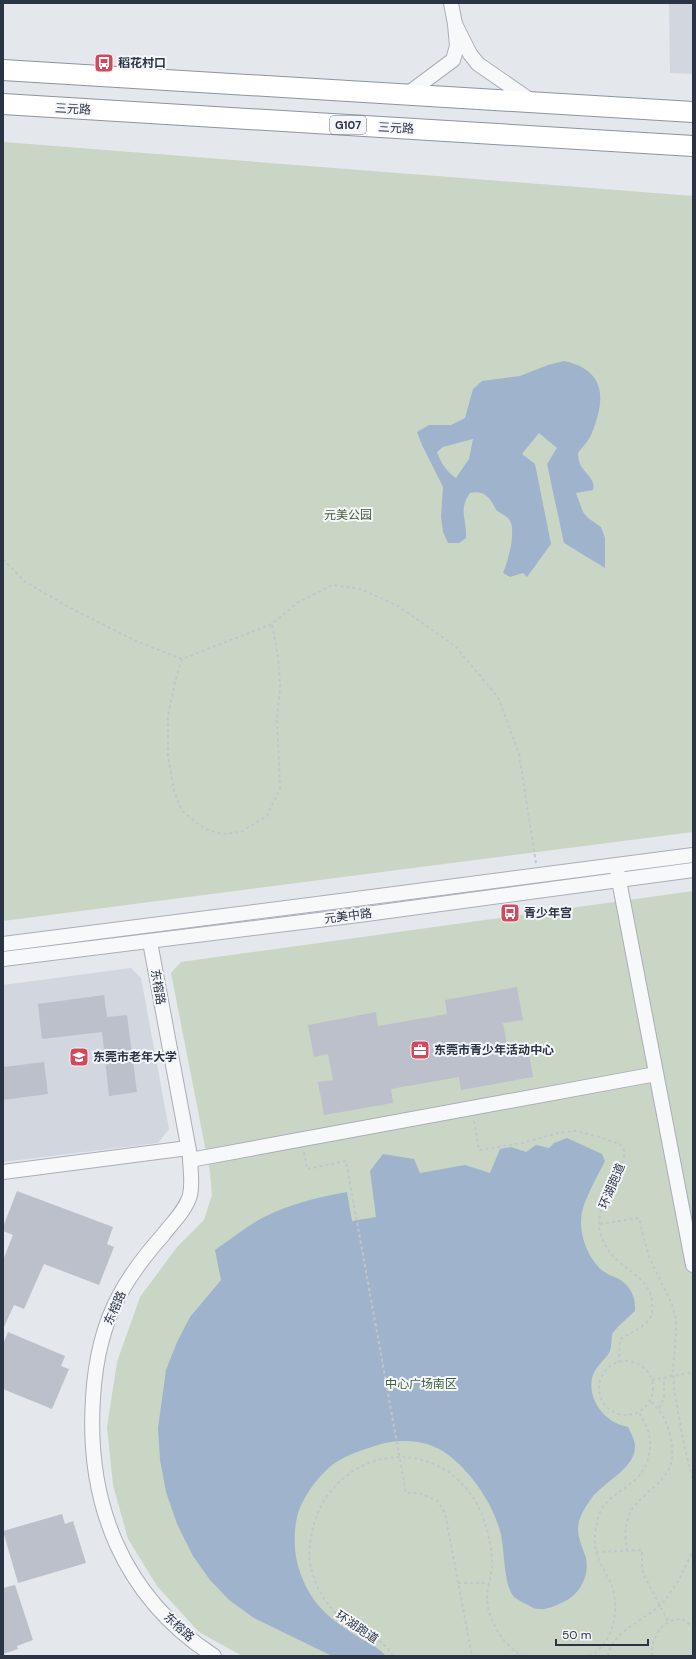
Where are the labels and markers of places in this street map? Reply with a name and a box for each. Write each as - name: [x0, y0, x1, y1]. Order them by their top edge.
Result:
- bus stop icon: 稻花村口: [93, 52, 115, 74]
- place label: 稻花村口: [118, 55, 166, 71]
- bus stop icon: 青少年宫: [499, 902, 521, 924]
- place label: 青少年宫: [524, 905, 572, 921]
- office icon: 东莞市青少年活动中心: [409, 1039, 431, 1061]
- place label: 东莞市青少年活动中心: [434, 1042, 554, 1058]
- school or university icon: 东莞市老年大学: [68, 1046, 90, 1068]
- place label: 东莞市老年大学: [93, 1049, 177, 1065]

